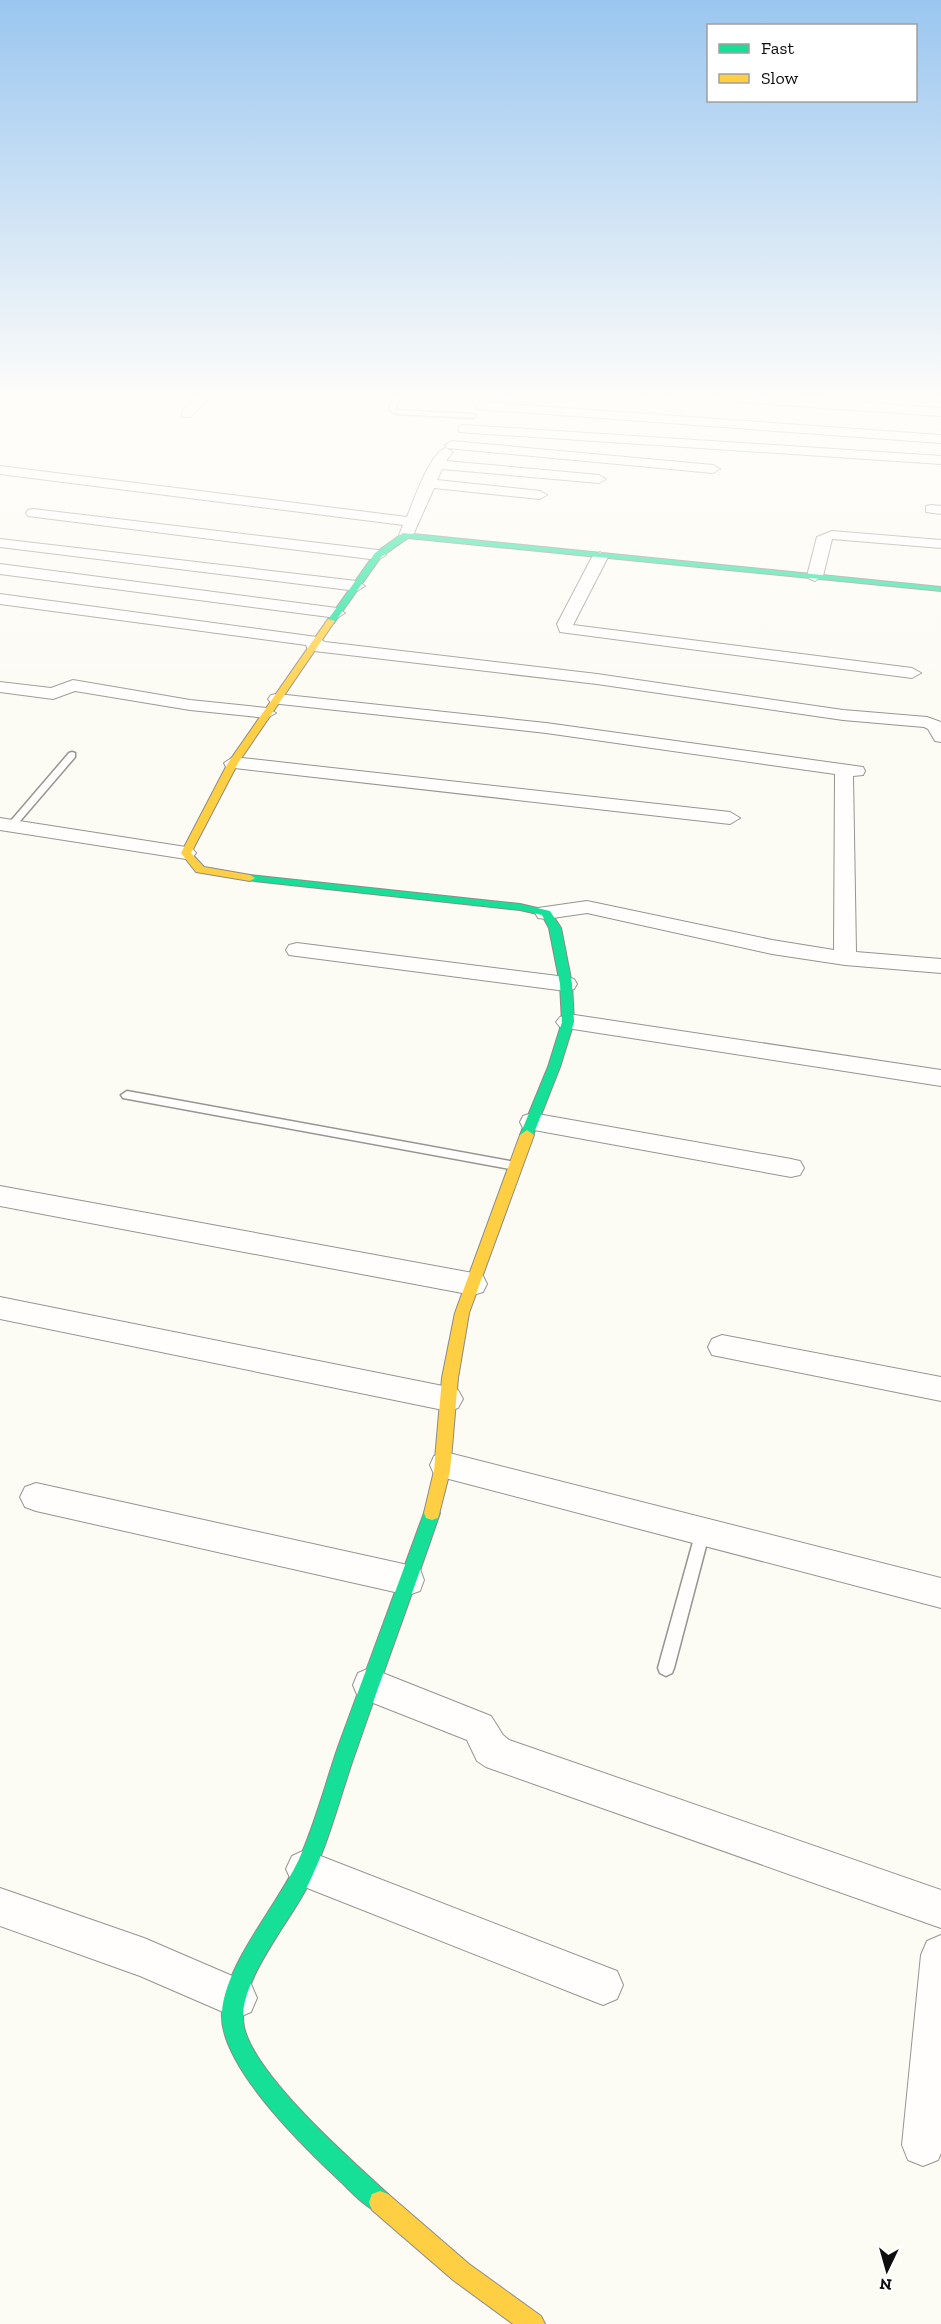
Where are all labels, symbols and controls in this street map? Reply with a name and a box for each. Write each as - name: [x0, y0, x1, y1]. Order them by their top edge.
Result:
- legend: [707, 24, 917, 102]
- text: Fast: [761, 37, 794, 59]
- text: Slow: [761, 67, 798, 89]
- north arrow: [857, 2240, 917, 2300]
- text: N: [879, 2274, 893, 2294]

